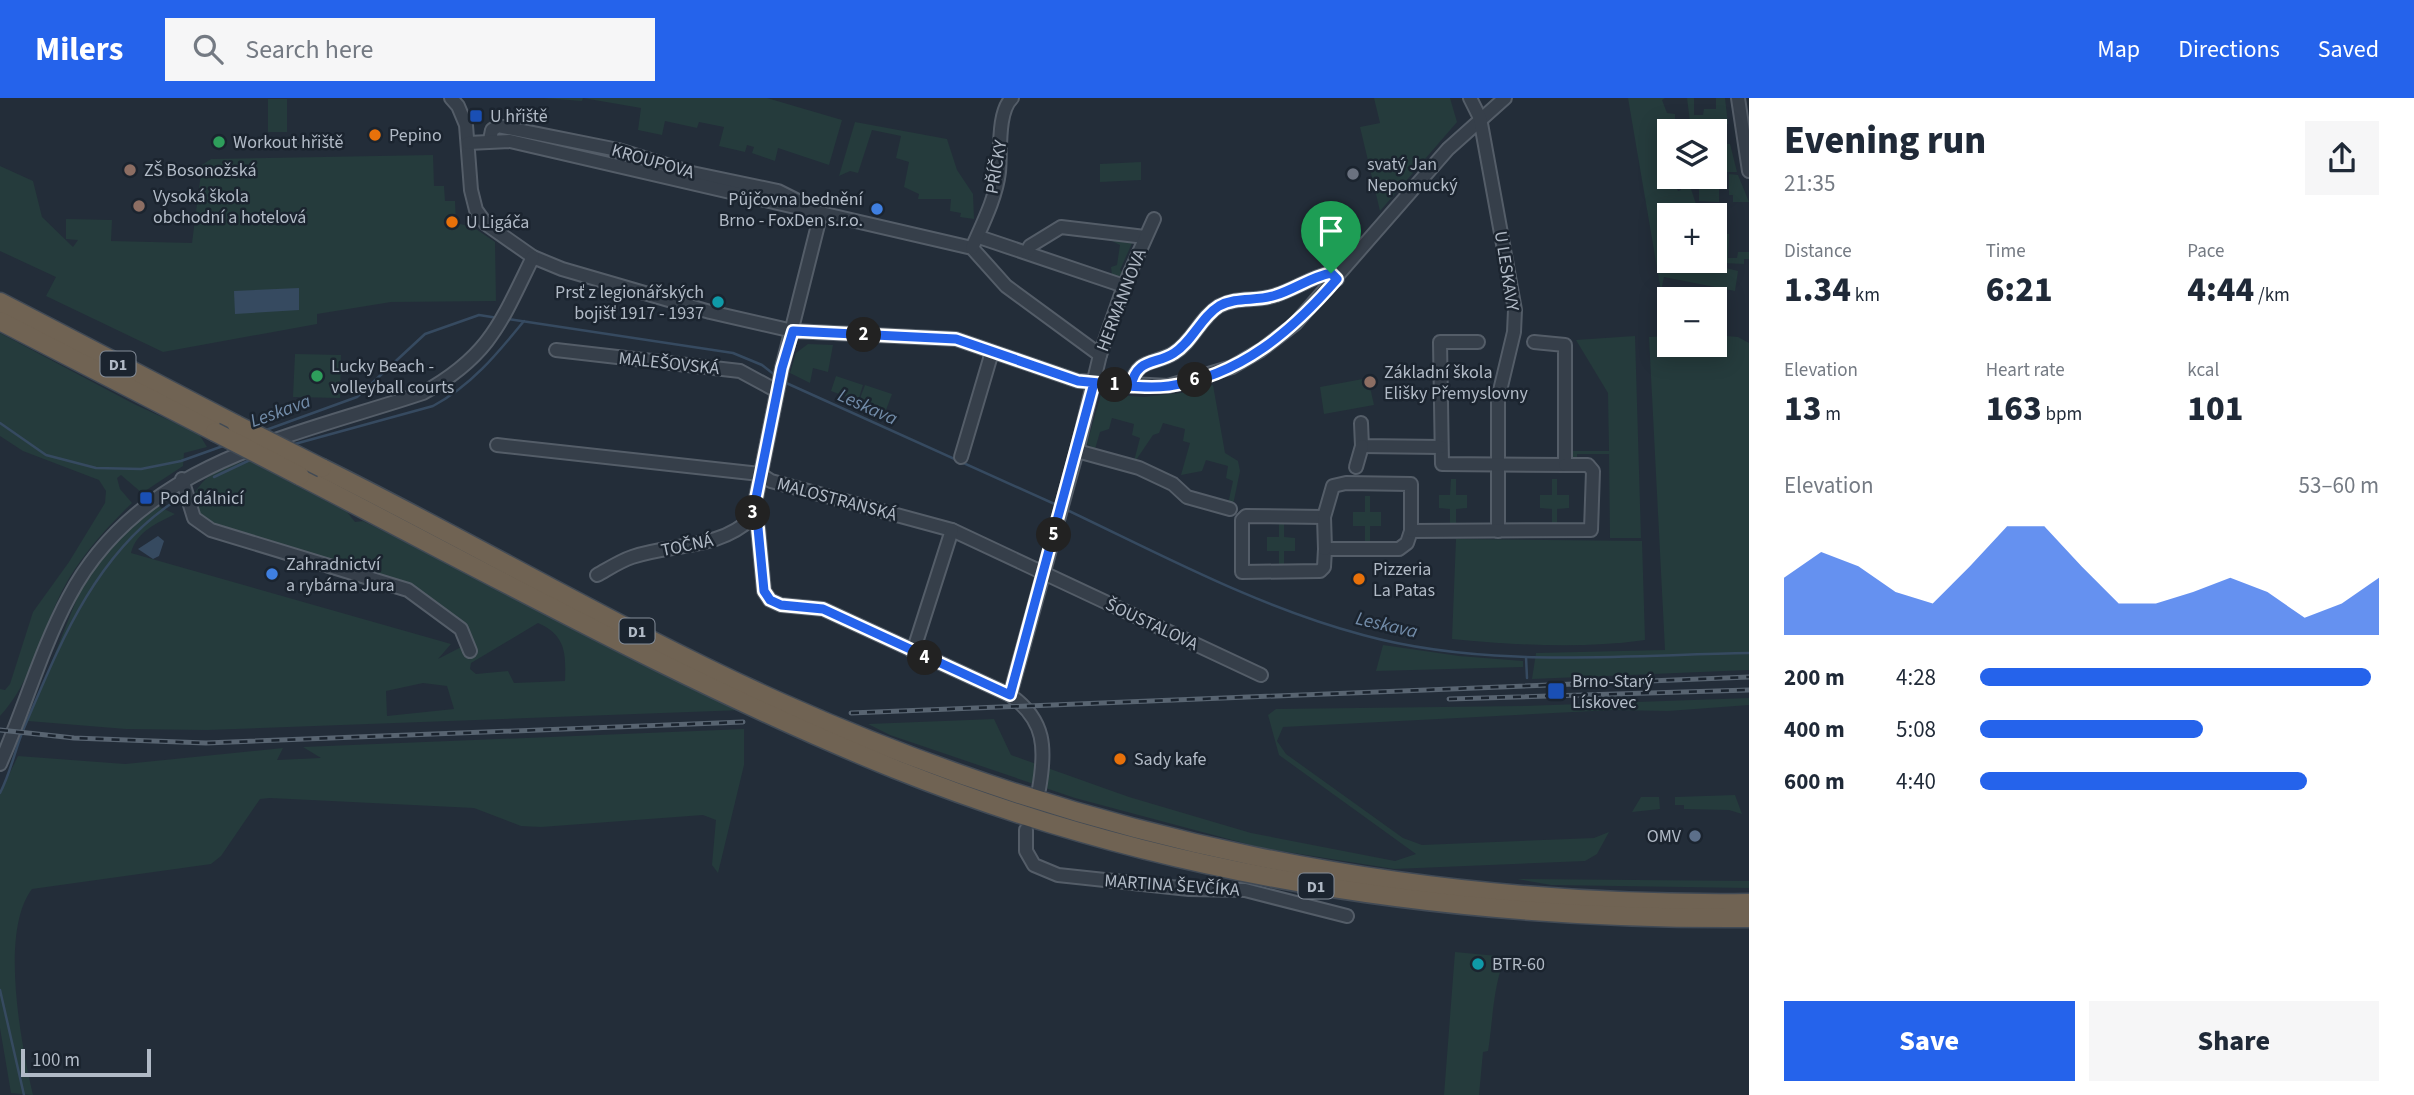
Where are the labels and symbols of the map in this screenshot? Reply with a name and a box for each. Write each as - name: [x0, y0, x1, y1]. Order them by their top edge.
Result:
- place label: U hřiště: [490, 104, 548, 129]
- marker: U hřiště: [468, 108, 484, 124]
- place label: Pepino: [389, 123, 442, 148]
- marker: Pepino: [367, 127, 383, 143]
- place label: Workout hřiště: [233, 130, 343, 155]
- marker: Workout hřiště: [211, 134, 227, 150]
- street label: KROUPOVA: [609, 138, 697, 185]
- street label: PŘÍČKY: [979, 138, 1014, 196]
- place label: svatý Jan Nepomucký: [1367, 152, 1458, 198]
- place label: ZŠ Bosonožská: [144, 158, 256, 183]
- marker: ZŠ Bosonožská: [122, 162, 138, 178]
- marker: svatý Jan Nepomucký: [1345, 166, 1361, 182]
- place label: Vysoká škola obchodní a hotelová: [153, 184, 306, 230]
- place label: Půjčovna bednění Brno - FoxDen s.r.o.: [719, 187, 864, 233]
- marker: Vysoká škola obchodní a hotelová: [131, 198, 147, 214]
- marker: Půjčovna bednění Brno - FoxDen s.r.o.: [869, 201, 885, 217]
- pin: [1301, 201, 1361, 273]
- place label: U Ligáča: [466, 210, 529, 235]
- marker: U Ligáča: [444, 214, 460, 230]
- street label: U LESKAVY: [1488, 229, 1525, 313]
- street label: HERMANNOVA: [1090, 245, 1153, 355]
- place label: Prsť z legionářských bojišť 1917 - 1937: [555, 280, 704, 326]
- marker: Prsť z legionářských bojišť 1917 - 1937: [710, 294, 726, 310]
- pin: 2: [846, 317, 882, 352]
- street label: MALEŠOVSKÁ: [617, 346, 721, 381]
- road number: D1: [100, 352, 136, 376]
- place label: Lucky Beach - volleyball courts: [331, 354, 454, 400]
- place label: Základní škola Elišky Přemyslovny: [1384, 360, 1529, 406]
- pin: 6: [1178, 362, 1212, 398]
- marker: Lucky Beach - volleyball courts: [309, 368, 325, 384]
- pin: 1: [1098, 368, 1132, 402]
- marker: Základní škola Elišky Přemyslovny: [1362, 374, 1378, 390]
- water label: Leskava: [833, 382, 902, 432]
- water label: Leskava: [246, 388, 315, 435]
- street label: MALOSTRANSKÁ: [774, 471, 900, 528]
- place label: Pod dálnicí: [160, 486, 244, 511]
- marker: Pod dálnicí: [138, 490, 154, 506]
- pin: 3: [736, 496, 770, 530]
- pin: 5: [1036, 518, 1072, 552]
- street label: TOČNÁ: [659, 528, 716, 563]
- place label: Zahradnictví a rybárna Jura: [286, 552, 395, 598]
- place label: Pizzeria La Patas: [1373, 557, 1435, 603]
- marker: Zahradnictví a rybárna Jura: [264, 566, 280, 582]
- marker: Pizzeria La Patas: [1351, 571, 1367, 587]
- street label: ŠOUSTALOVA: [1101, 592, 1202, 657]
- water label: Leskava: [1353, 605, 1420, 646]
- road number: D1: [620, 618, 654, 644]
- pin: 4: [908, 640, 942, 676]
- place label: Brno-Starý Lískovec: [1572, 669, 1653, 715]
- marker: Brno-Starý Lískovec: [1546, 681, 1566, 701]
- place label: Sady kafe: [1134, 747, 1207, 772]
- marker: Sady kafe: [1112, 751, 1128, 767]
- place label: OMV: [1647, 824, 1682, 849]
- marker: OMV: [1687, 828, 1703, 844]
- street label: MARTINA ŠEVČÍKA: [1104, 868, 1241, 903]
- road number: D1: [1298, 874, 1334, 898]
- place label: BTR-60: [1492, 952, 1545, 977]
- marker: BTR-60: [1470, 956, 1486, 972]
- scale bar: [21, 1046, 150, 1078]

